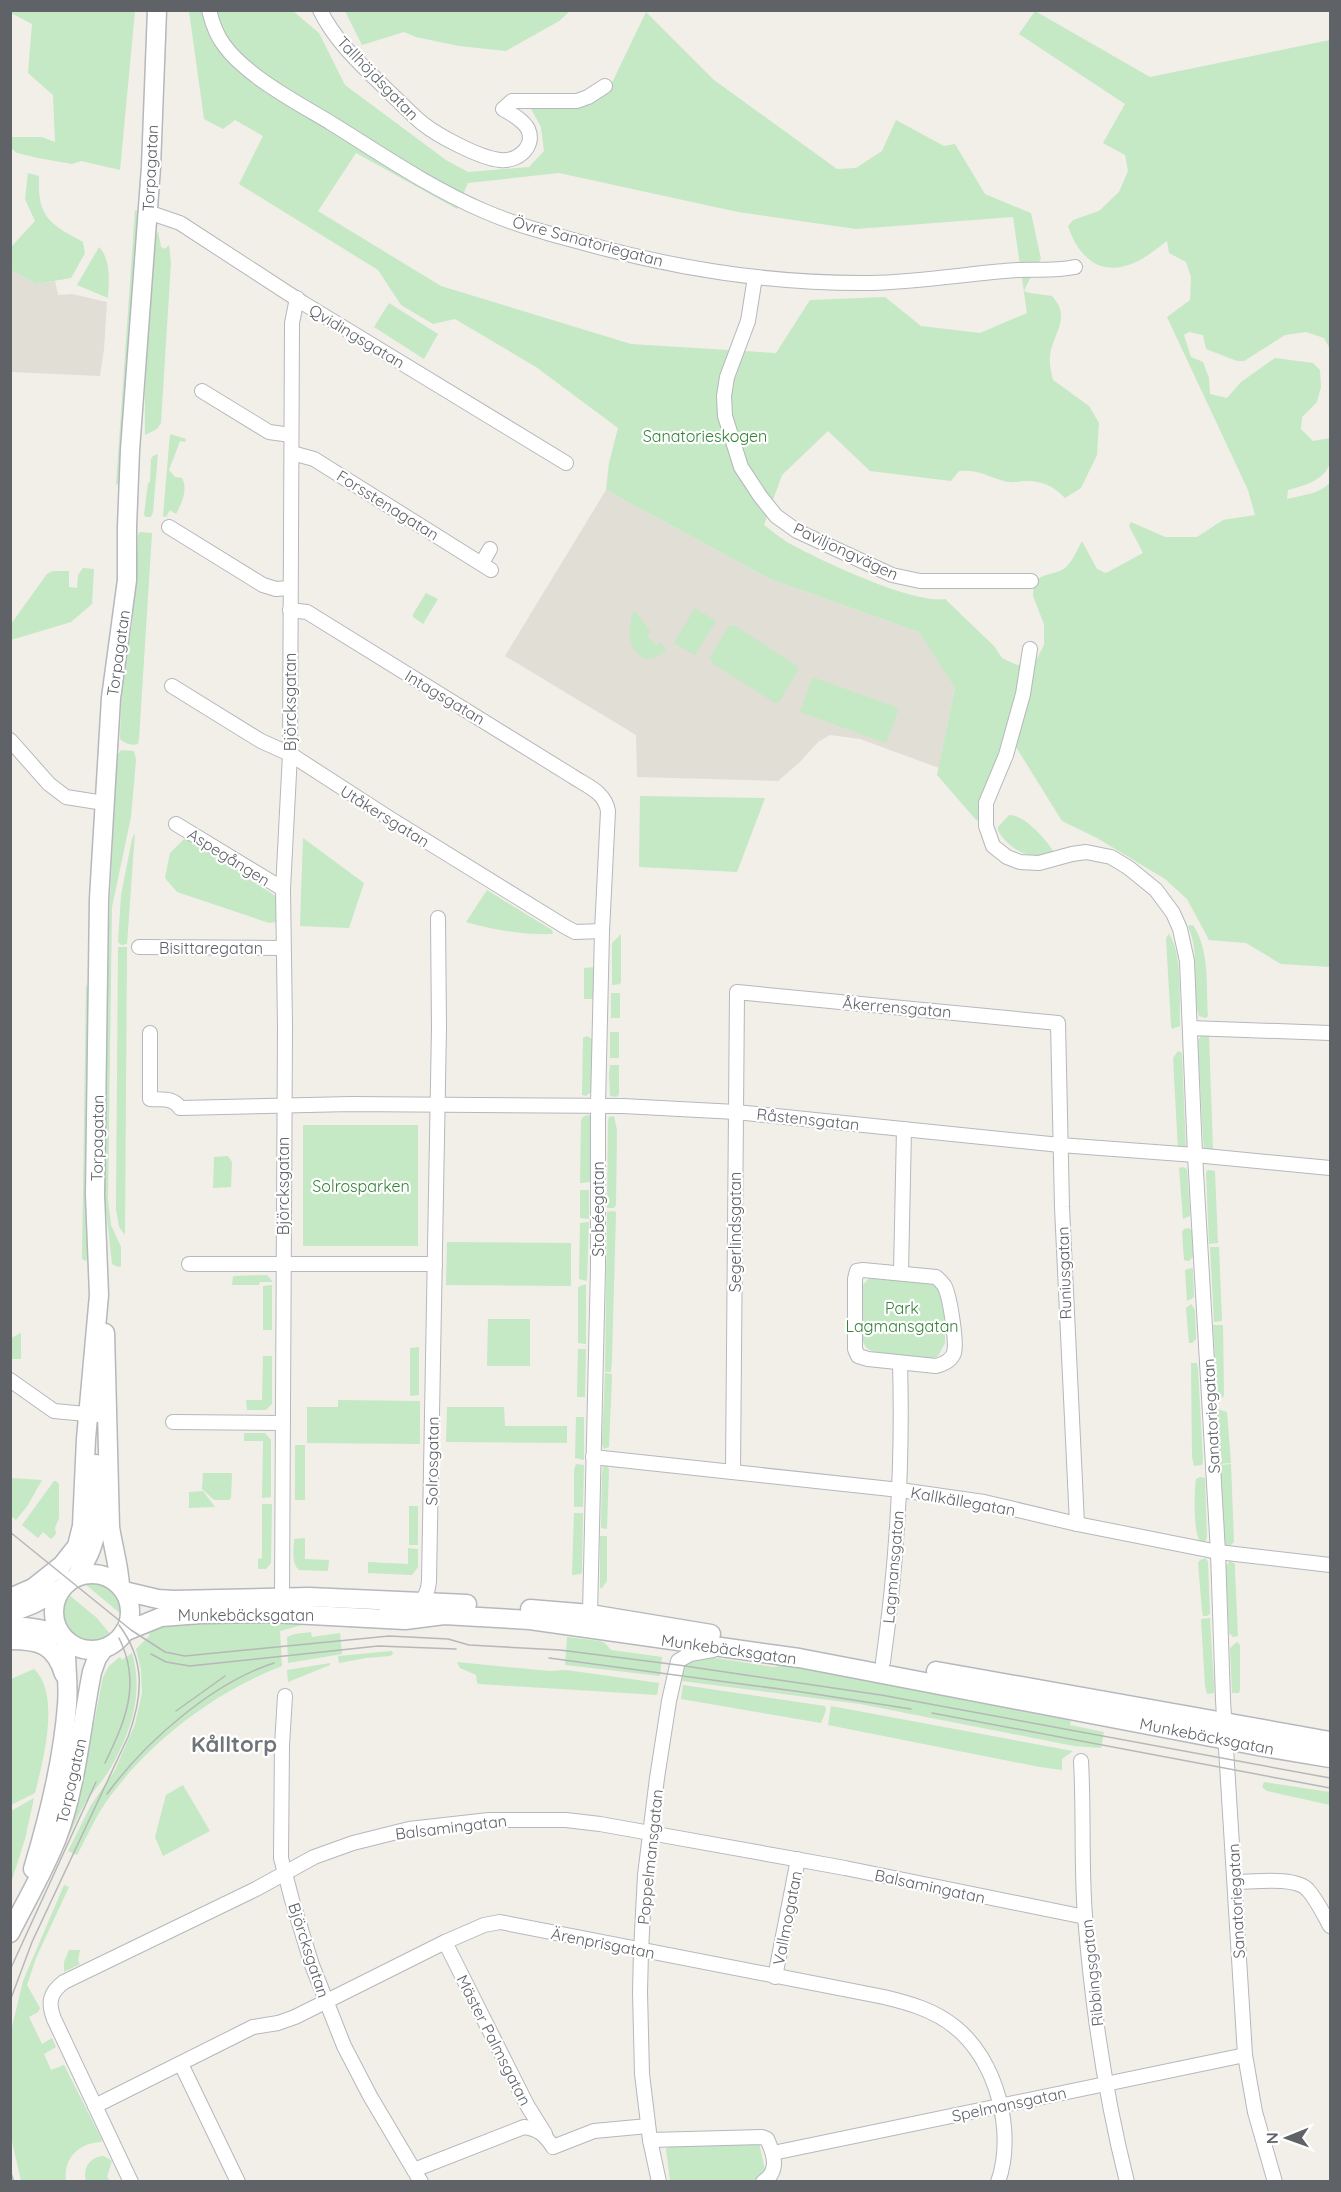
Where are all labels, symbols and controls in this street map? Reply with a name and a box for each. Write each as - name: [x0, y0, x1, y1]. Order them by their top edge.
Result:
- street label: Tallhöjdsgatan: [333, 32, 423, 124]
- street label: Torpagatan: [138, 124, 162, 212]
- street label: Övre Sanatoriegatan: [511, 211, 665, 271]
- street label: Qvidingsgatan: [306, 300, 408, 372]
- park label: Sanatorieskogen: [643, 426, 767, 446]
- street label: Forsstenagatan: [333, 466, 443, 544]
- street label: Paviljongvägen: [790, 518, 902, 584]
- street label: Torpagatan: [102, 609, 134, 697]
- street label: Björcksgatan: [280, 653, 300, 751]
- street label: Intagsgatan: [401, 665, 489, 729]
- street label: Utåkersgatan: [337, 781, 433, 851]
- street label: Aspegången: [184, 824, 274, 890]
- street label: Bisittaregatan: [159, 938, 263, 958]
- street label: Åkerrensgatan: [842, 992, 952, 1022]
- street label: Torpagatan: [86, 1094, 108, 1182]
- street label: Råstensgatan: [756, 1104, 860, 1134]
- street label: Björcksgatan: [273, 1137, 293, 1235]
- street label: Stobéegatan: [588, 1161, 608, 1257]
- street label: Segerlindsgatan: [725, 1172, 745, 1292]
- park label: Solrosparken: [312, 1176, 410, 1196]
- street label: Runiusgatan: [1052, 1226, 1076, 1320]
- park label: Park Lagmansgatan: [845, 1298, 959, 1336]
- street label: Sanatoriegatan: [1198, 1358, 1224, 1474]
- street label: Solrosgatan: [421, 1416, 443, 1506]
- street label: Kallkällegatan: [909, 1482, 1017, 1520]
- street label: Lagmansgatan: [878, 1510, 908, 1624]
- street label: Munkebäcksgatan: [178, 1605, 314, 1625]
- street label: Munkebäcksgatan: [660, 1630, 798, 1668]
- street label: Munkebäcksgatan: [1138, 1713, 1276, 1759]
- district label: Kålltorp: [191, 1730, 277, 1758]
- street label: Torpagatan: [51, 1736, 91, 1826]
- street label: Poppelmansgatan: [633, 1788, 667, 1926]
- street label: Balsamingatan: [394, 1810, 508, 1844]
- street label: Sanatoriegatan: [1223, 1843, 1249, 1959]
- street label: Balsamingatan: [873, 1865, 987, 1907]
- street label: Vallmogatan: [768, 1869, 806, 1967]
- street label: Björcksgatan: [284, 1900, 334, 2000]
- street label: Ribbingsgatan: [1076, 1918, 1108, 2028]
- street label: Ärenprisgatan: [549, 1923, 657, 1963]
- street label: Mäster Palmsgatan: [452, 1971, 536, 2109]
- street label: Spelmansgatan: [950, 2082, 1068, 2126]
- north arrow: [1257, 2108, 1317, 2168]
- text: N: [1262, 2132, 1282, 2144]

